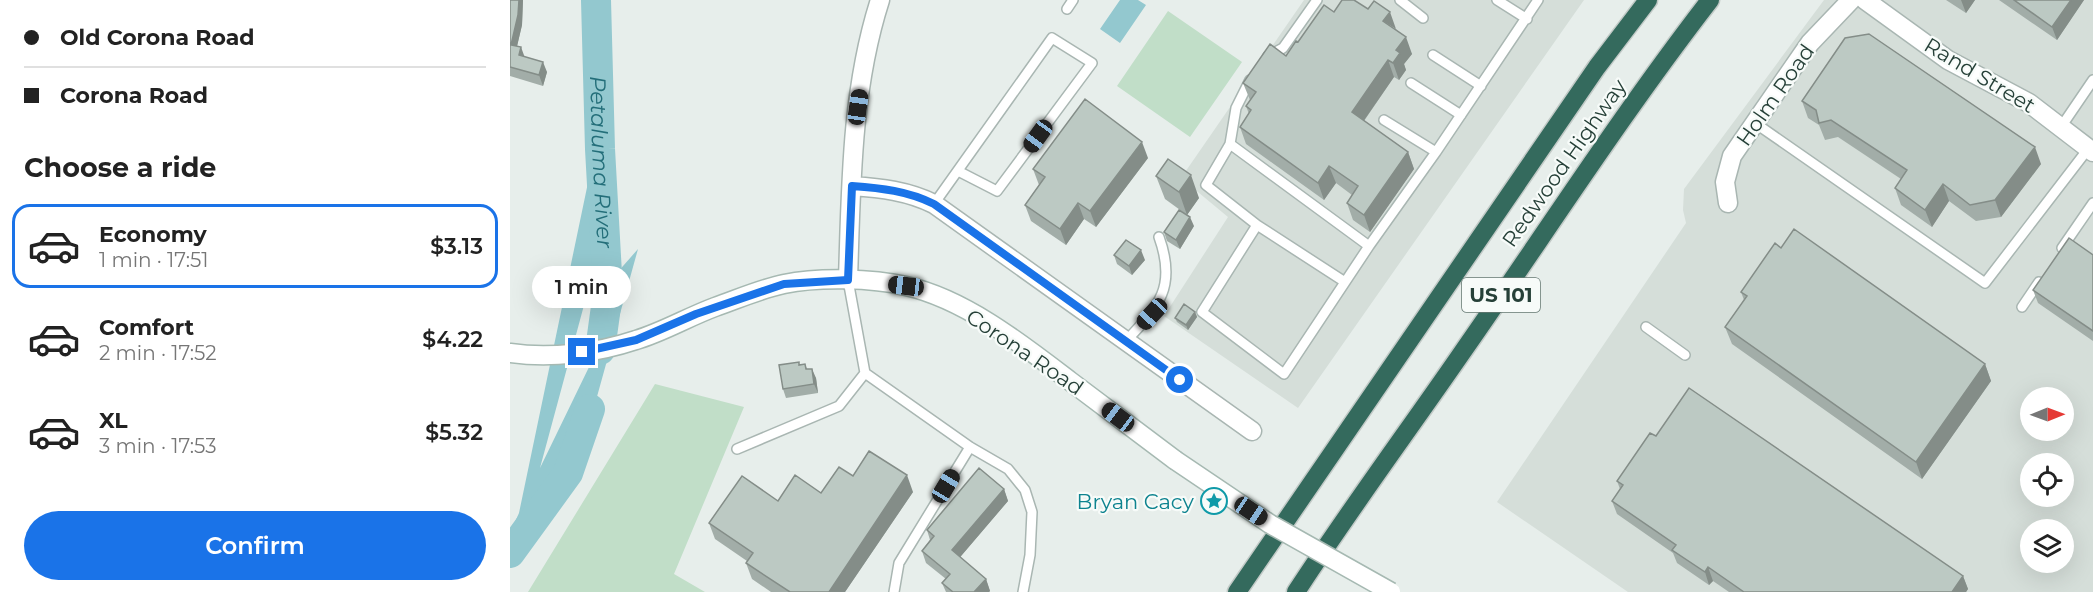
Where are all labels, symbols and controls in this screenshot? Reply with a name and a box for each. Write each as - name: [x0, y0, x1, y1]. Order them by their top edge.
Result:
- text: Old Corona Road: [60, 24, 255, 51]
- street label: Rand Street: [1920, 32, 2040, 118]
- street label: Holm Road: [1731, 39, 1819, 151]
- street label: Redwood Highway: [1497, 74, 1632, 252]
- water label: Petaluma River: [585, 75, 619, 250]
- text: Corona Road: [60, 82, 208, 109]
- car: [847, 88, 869, 126]
- car: [1020, 116, 1056, 156]
- text: Choose a ride: [24, 151, 216, 184]
- icon: car: [27, 219, 81, 273]
- text: Economy: [99, 221, 207, 248]
- text: $3.13: [430, 233, 483, 260]
- text: 1 min · 17:51: [99, 248, 208, 272]
- callout: 1 min: [532, 265, 632, 307]
- text: 1 min: [555, 275, 608, 299]
- car: [887, 275, 925, 297]
- road number: US 101: [1462, 278, 1540, 312]
- car: [1133, 295, 1171, 333]
- street label: Corona Road: [962, 304, 1088, 400]
- icon: car: [27, 312, 81, 366]
- text: Comfort: [99, 314, 194, 341]
- text: $4.22: [422, 326, 483, 353]
- route end: [568, 338, 595, 365]
- text: 2 min · 17:52: [99, 341, 217, 365]
- route start: [1166, 366, 1193, 393]
- north arrow: [2020, 387, 2074, 441]
- map controls: [2020, 387, 2074, 573]
- car: [1098, 399, 1138, 435]
- icon: car: [27, 405, 81, 459]
- text: XL: [99, 407, 128, 434]
- text: $5.32: [425, 419, 483, 446]
- text: 3 min · 17:53: [99, 434, 217, 458]
- button: locate: [2020, 453, 2074, 507]
- car: [929, 466, 963, 506]
- place icon: Bryan Cacy: [1199, 486, 1229, 516]
- place label: Bryan Cacy: [1077, 489, 1195, 514]
- car: [1231, 493, 1271, 529]
- button: Confirm: [24, 511, 486, 580]
- button: layers: [2020, 519, 2074, 573]

